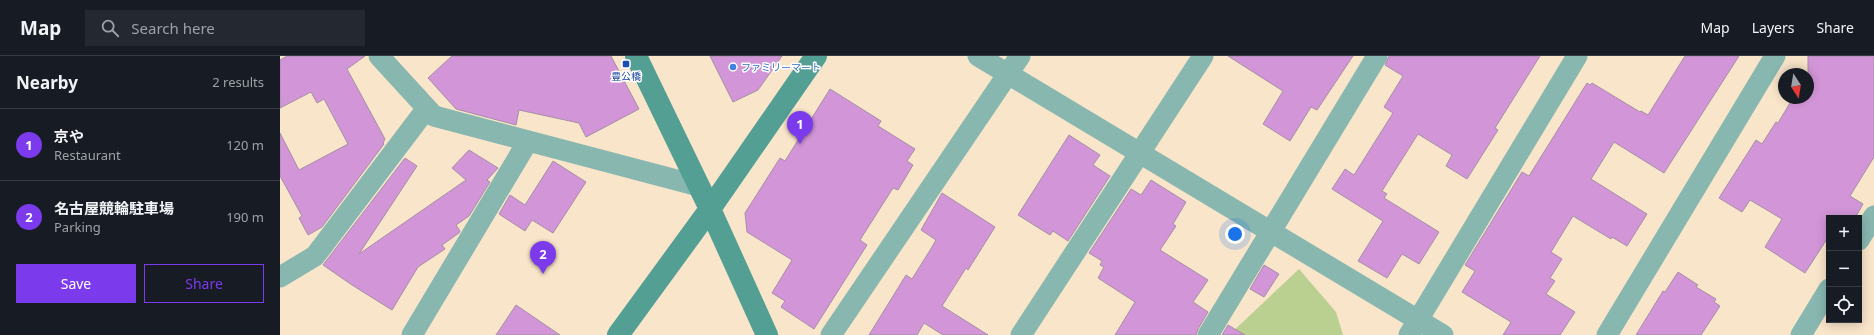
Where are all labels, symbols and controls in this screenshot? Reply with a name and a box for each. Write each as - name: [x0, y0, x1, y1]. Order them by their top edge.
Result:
- search box: [85, 10, 365, 46]
- text: Map: [20, 15, 61, 41]
- icon: search: [99, 17, 121, 39]
- text: Search here: [131, 18, 215, 38]
- text: Map: [1701, 18, 1730, 37]
- text: Layers: [1752, 18, 1794, 37]
- text: Share: [1816, 18, 1854, 37]
- marker: 豊公橋: [621, 59, 631, 69]
- place label: ファミリーマート: [741, 60, 821, 74]
- marker: ファミリーマート: [728, 62, 738, 72]
- north arrow: [1778, 68, 1814, 104]
- place label: 豊公橋: [611, 69, 641, 83]
- text: Nearby: [16, 71, 78, 94]
- text: 2 results: [212, 73, 264, 91]
- pin: 1: [787, 111, 813, 144]
- text: 京や: [54, 126, 84, 146]
- text: 1: [25, 136, 33, 154]
- text: 120 m: [226, 136, 264, 154]
- text: Restaurant: [54, 146, 121, 164]
- text: 名古屋競輪駐車場: [54, 198, 174, 218]
- text: 2: [25, 208, 33, 226]
- text: 190 m: [226, 208, 264, 226]
- map controls: [1826, 215, 1862, 323]
- button: +: [1826, 215, 1862, 251]
- text: Parking: [54, 218, 101, 236]
- your location: [1225, 224, 1245, 244]
- pin: 2: [530, 241, 556, 274]
- button: −: [1826, 251, 1862, 287]
- button: Save: [16, 264, 136, 303]
- button: Share: [144, 264, 264, 303]
- button: locate: [1826, 287, 1862, 323]

